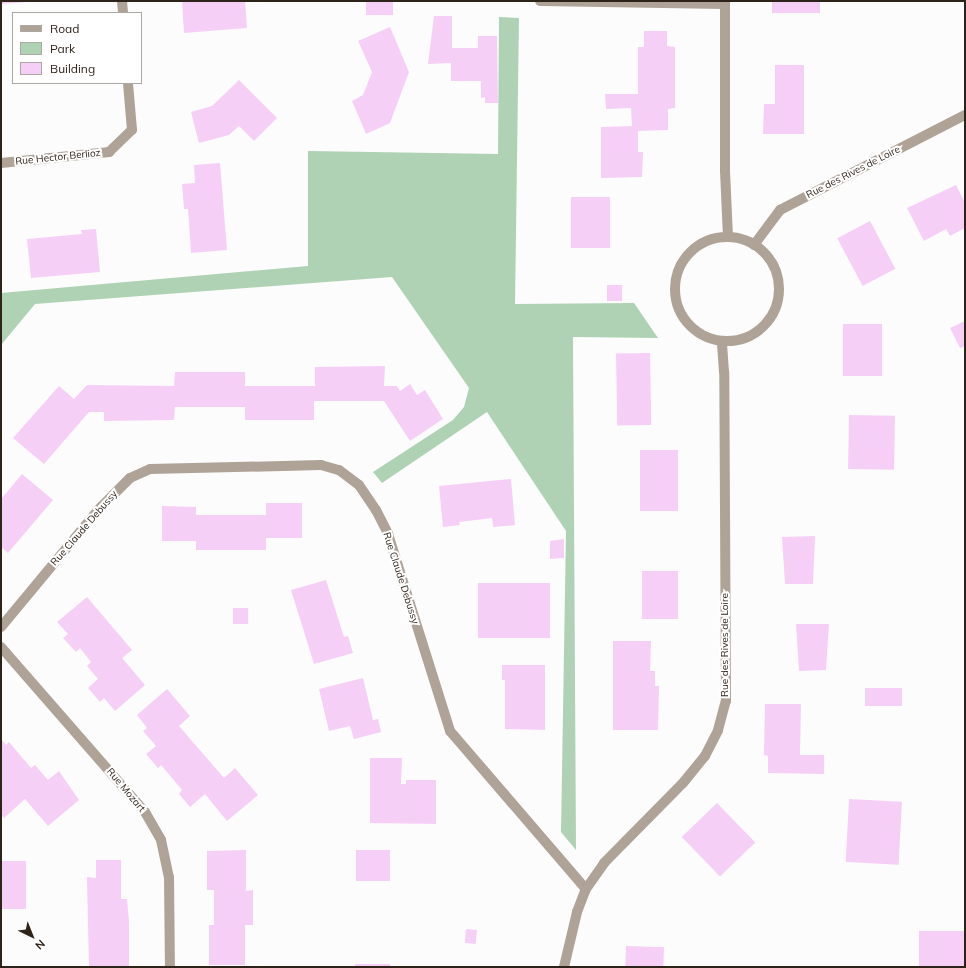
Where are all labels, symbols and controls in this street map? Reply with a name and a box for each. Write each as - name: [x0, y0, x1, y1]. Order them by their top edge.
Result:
- legend: [12, 12, 142, 84]
- text: Road: [50, 21, 79, 36]
- text: Park: [50, 41, 75, 56]
- text: Building: [50, 61, 95, 76]
- street label: Rue des Rives de Loire: [804, 143, 902, 201]
- street label: Rue Hector Berlioz: [15, 147, 101, 167]
- street label: Rue Claude Debussy: [48, 488, 120, 568]
- street label: Rue Claude Debussy: [381, 531, 421, 625]
- street label: Rue des Rives de Loire: [719, 593, 731, 697]
- street label: Rue Mozart: [104, 766, 148, 814]
- north arrow: [12, 916, 52, 956]
- text: N: [32, 937, 48, 953]

